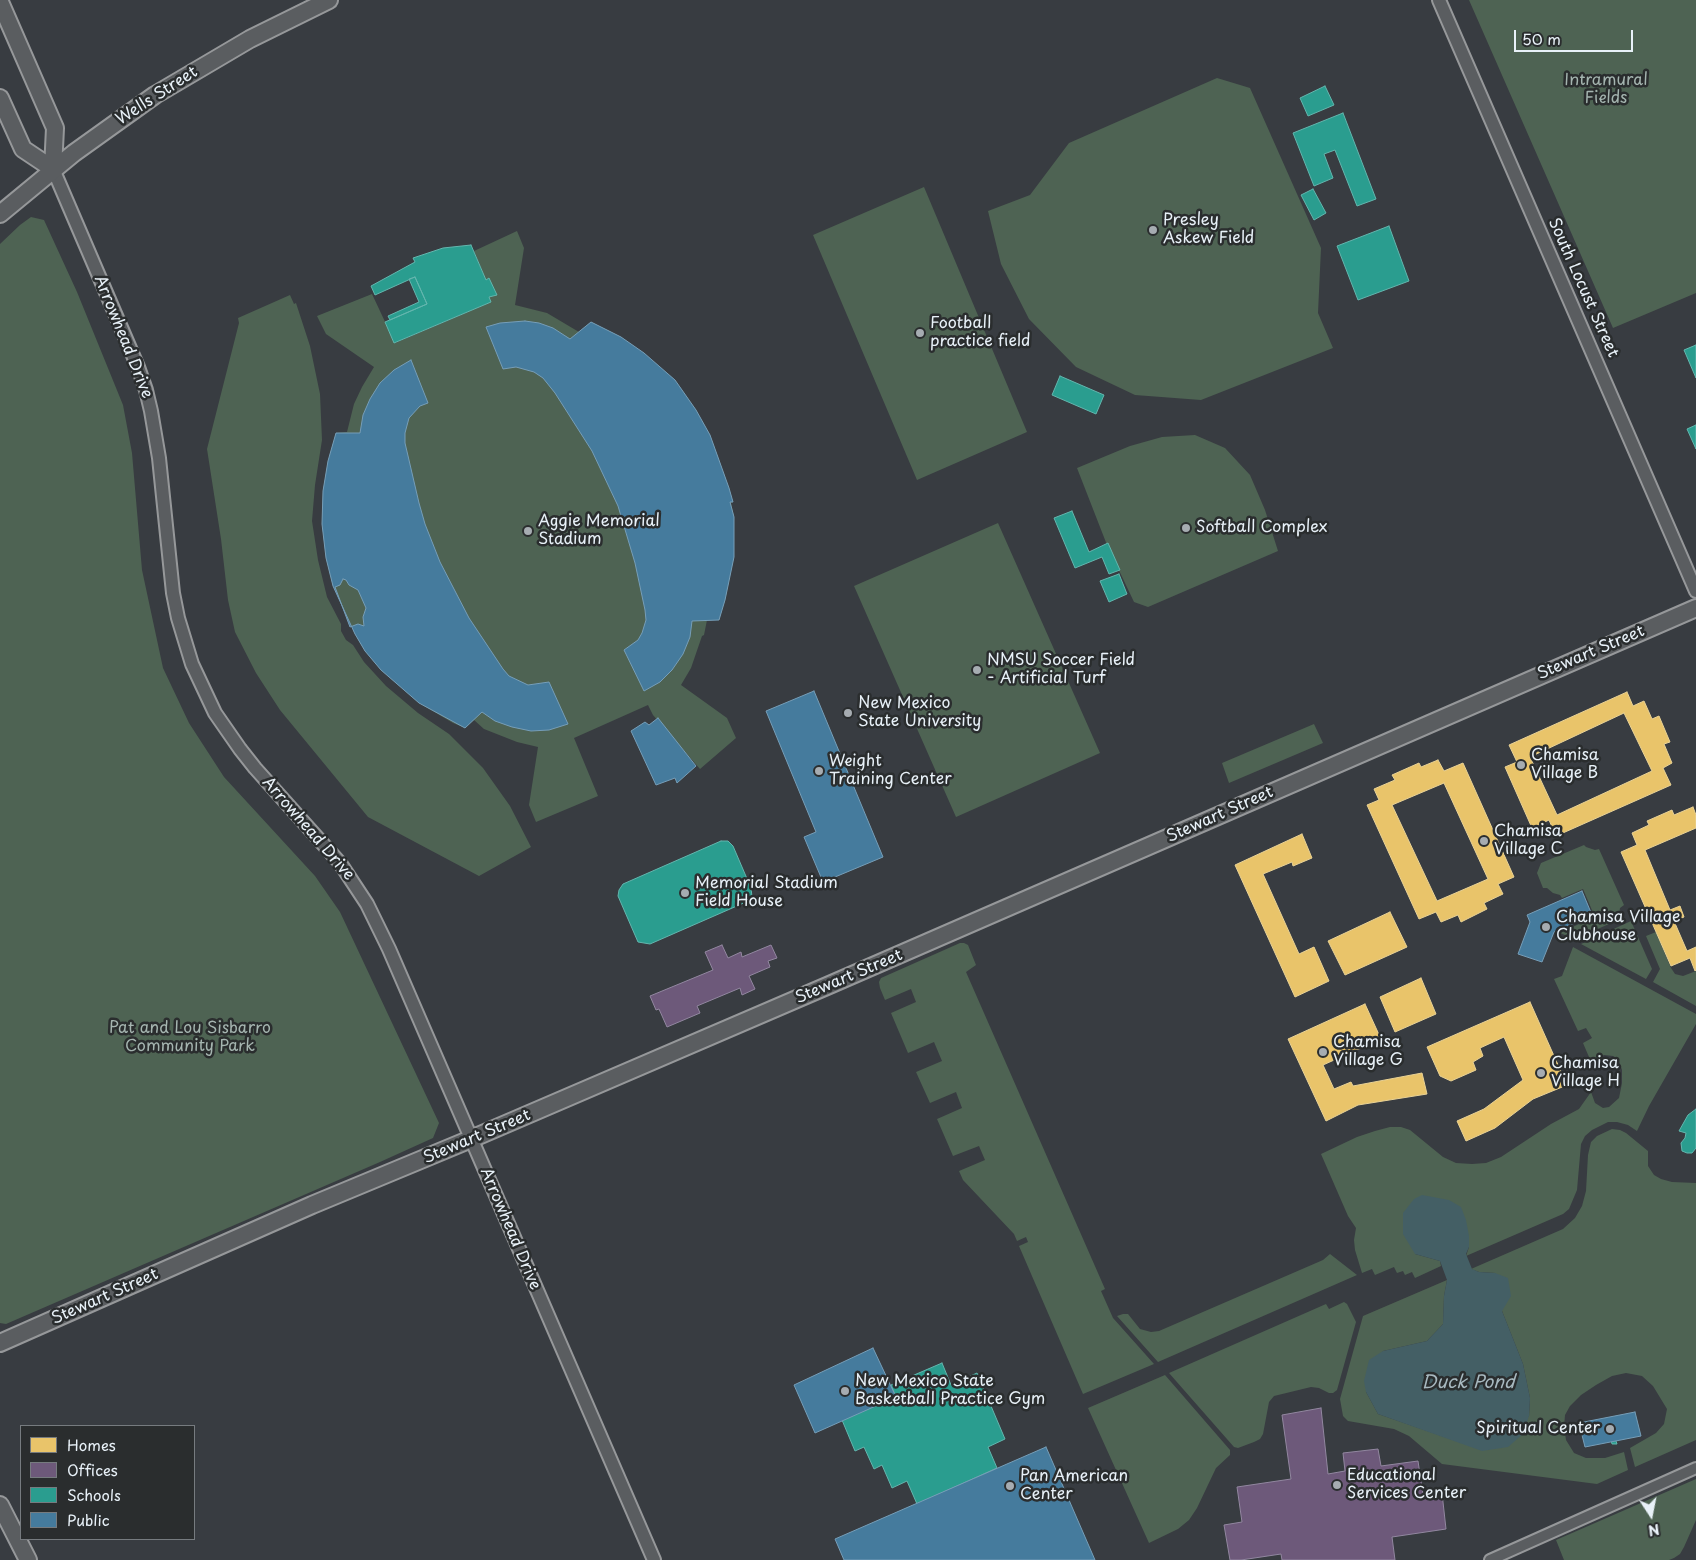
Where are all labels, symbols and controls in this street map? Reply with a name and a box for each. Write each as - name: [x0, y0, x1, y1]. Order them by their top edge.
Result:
- scale bar: [1516, 20, 1635, 52]
- text: 50 m: [1522, 27, 1561, 50]
- street label: Wells Street: [113, 63, 201, 129]
- park label: Intramural Fields: [1564, 71, 1648, 109]
- place label: Presley Askew Field: [1163, 211, 1254, 249]
- street label: South Locust Street: [1544, 215, 1622, 361]
- marker: Presley Askew Field: [1147, 224, 1159, 236]
- street label: Arrowhead Drive: [90, 273, 156, 401]
- place label: Football practice field: [930, 314, 1030, 352]
- marker: Football practice field: [914, 327, 926, 339]
- place label: Aggie Memorial Stadium: [538, 512, 660, 550]
- place label: Softball Complex: [1196, 518, 1328, 538]
- marker: Softball Complex: [1180, 522, 1192, 534]
- marker: Aggie Memorial Stadium: [522, 525, 534, 537]
- street label: Stewart Street: [1534, 622, 1648, 684]
- place label: NMSU Soccer Field - Artificial Turf: [987, 651, 1135, 689]
- marker: NMSU Soccer Field - Artificial Turf: [971, 664, 983, 676]
- place label: New Mexico State University: [858, 694, 981, 732]
- marker: New Mexico State University: [842, 707, 854, 719]
- place label: Chamisa Village B: [1531, 746, 1599, 784]
- place label: Weight Training Center: [829, 752, 952, 790]
- marker: Chamisa Village B: [1515, 759, 1527, 771]
- marker: Weight Training Center: [813, 765, 825, 777]
- street label: Arrowhead Drive: [258, 773, 358, 885]
- street label: Stewart Street: [1164, 783, 1276, 847]
- place label: Chamisa Village C: [1494, 822, 1563, 860]
- marker: Chamisa Village C: [1478, 835, 1490, 847]
- place label: Memorial Stadium Field House: [695, 874, 838, 912]
- marker: Memorial Stadium Field House: [679, 887, 691, 899]
- place label: Chamisa Village Clubhouse: [1556, 908, 1680, 946]
- marker: Chamisa Village Clubhouse: [1540, 921, 1552, 933]
- street label: Stewart Street: [792, 946, 906, 1008]
- park label: Pat and Lou Sisbarro Community Park: [109, 1019, 271, 1057]
- place label: Chamisa Village G: [1333, 1033, 1403, 1071]
- marker: Chamisa Village G: [1317, 1046, 1329, 1058]
- place label: Chamisa Village H: [1551, 1054, 1620, 1092]
- marker: Chamisa Village H: [1535, 1067, 1547, 1079]
- street label: Stewart Street: [420, 1106, 534, 1168]
- street label: Arrowhead Drive: [476, 1165, 544, 1293]
- street label: Stewart Street: [49, 1265, 161, 1329]
- place label: New Mexico State Basketball Practice Gym: [855, 1372, 1045, 1410]
- water label: Duck Pond: [1421, 1372, 1515, 1394]
- marker: New Mexico State Basketball Practice Gym: [839, 1385, 851, 1397]
- place label: Spiritual Center: [1476, 1419, 1600, 1439]
- marker: Spiritual Center: [1604, 1423, 1616, 1435]
- legend: [20, 1425, 195, 1540]
- text: Homes: [67, 1433, 116, 1456]
- text: Offices: [67, 1458, 118, 1481]
- place label: Educational Services Center: [1347, 1466, 1466, 1504]
- place label: Pan American Center: [1020, 1467, 1128, 1505]
- marker: Educational Services Center: [1331, 1479, 1343, 1491]
- marker: Pan American Center: [1004, 1480, 1016, 1492]
- text: Schools: [67, 1483, 121, 1506]
- north arrow: [1626, 1490, 1676, 1540]
- text: Public: [67, 1508, 110, 1531]
- text: N: [1647, 1519, 1661, 1542]

